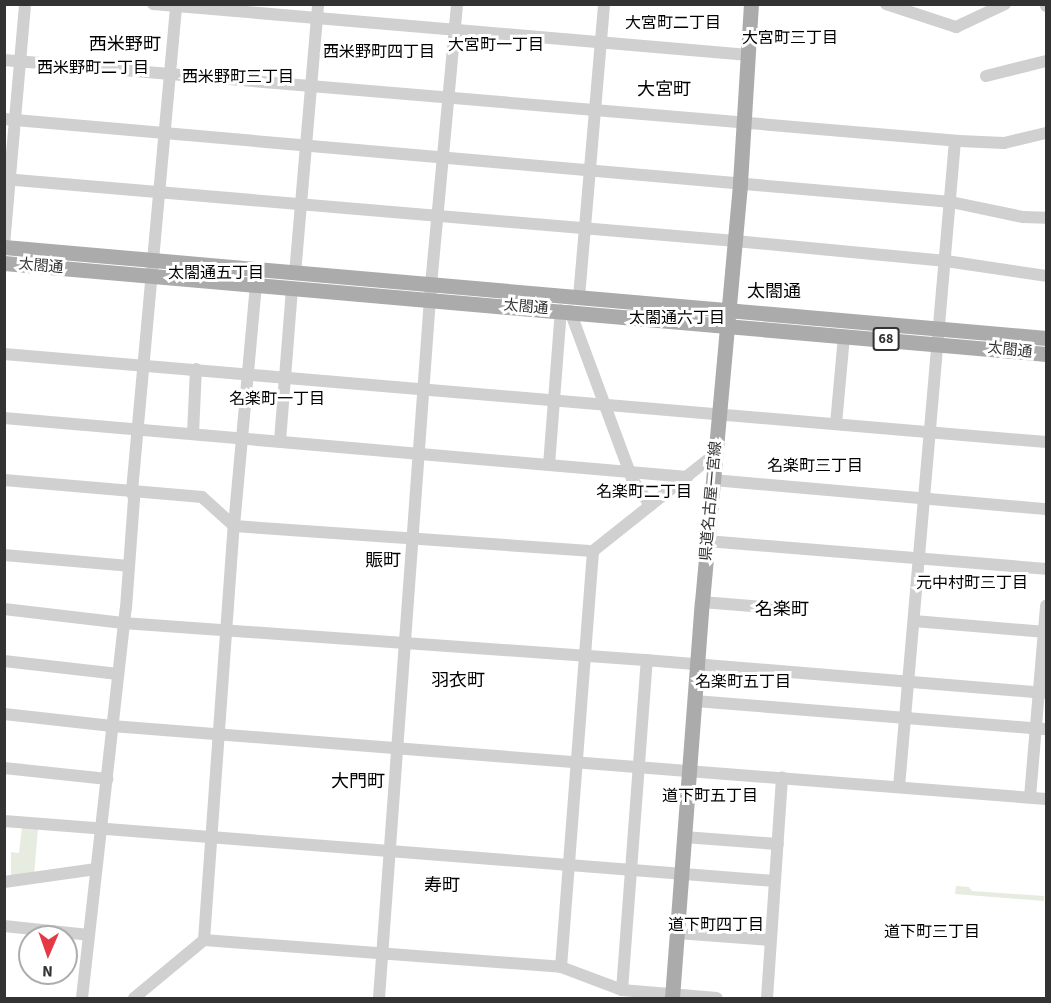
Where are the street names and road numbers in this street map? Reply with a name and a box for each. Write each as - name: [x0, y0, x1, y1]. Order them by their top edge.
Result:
- street label: 太閤通: [18, 255, 64, 277]
- street label: 太閤通: [503, 296, 549, 318]
- road number: 68: [872, 328, 900, 350]
- street label: 太閤通: [987, 339, 1033, 361]
- street label: 県道名古屋一宮線: [697, 440, 725, 562]

